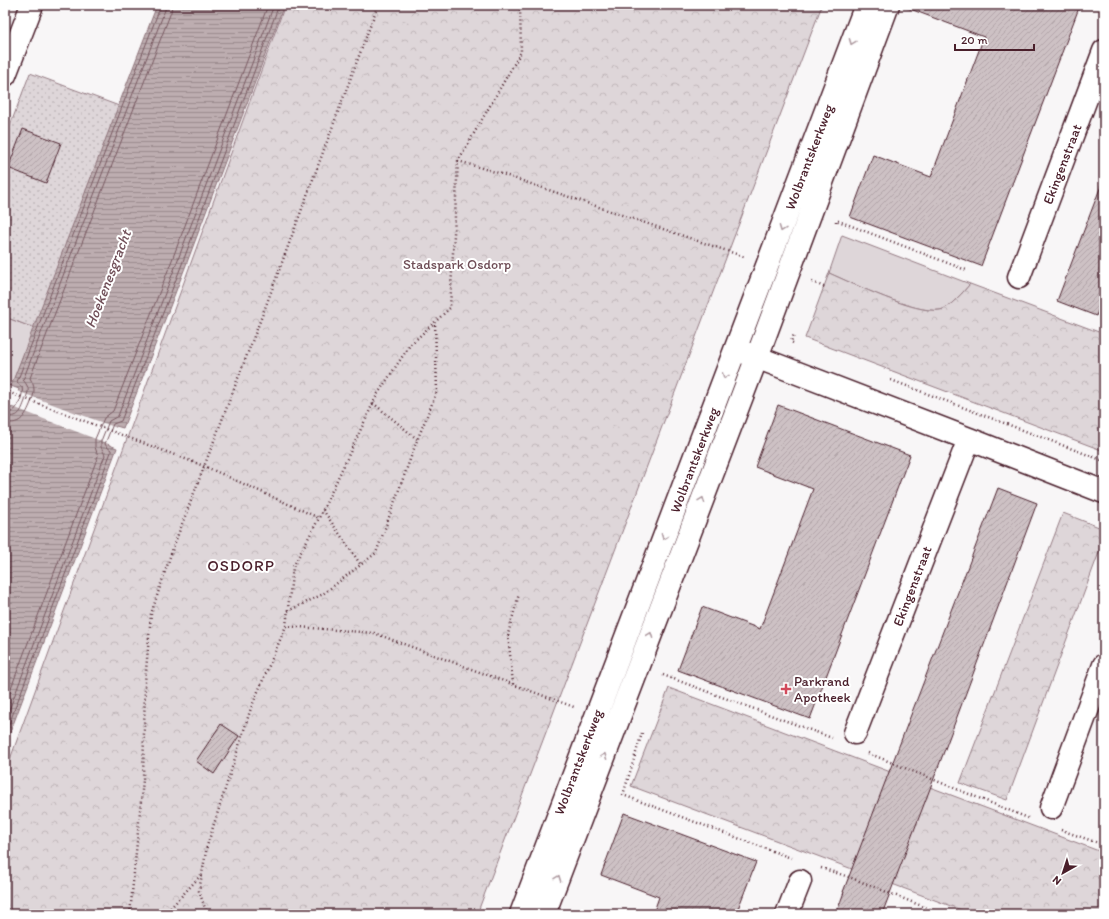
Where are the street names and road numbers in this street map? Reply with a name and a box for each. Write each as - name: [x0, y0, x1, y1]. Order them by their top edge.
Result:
- street label: Wolbrantskerkweg: [782, 101, 838, 212]
- street label: Ekingenstraat: [1039, 122, 1086, 207]
- street label: Wolbrantskerkweg: [667, 404, 723, 515]
- street label: Ekingenstraat: [889, 544, 936, 629]
- street label: Wolbrantskerkweg: [551, 706, 607, 817]

